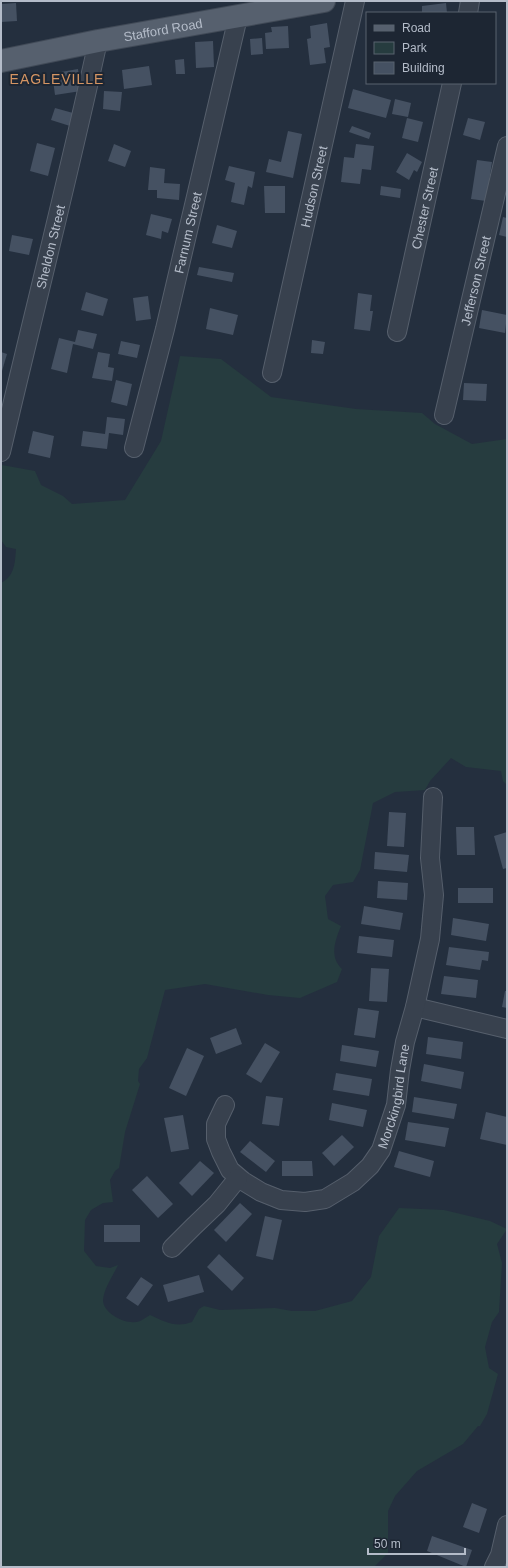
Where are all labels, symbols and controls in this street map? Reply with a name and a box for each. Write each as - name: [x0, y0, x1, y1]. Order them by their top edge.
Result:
- legend: [366, 12, 496, 84]
- street label: Stafford Road: [122, 15, 204, 44]
- text: Road: [402, 21, 431, 35]
- text: Park: [402, 41, 428, 55]
- text: Building: [402, 61, 445, 75]
- district label: EAGLEVILLE: [10, 71, 104, 87]
- street label: Hudson Street: [297, 144, 330, 229]
- street label: Chester Street: [408, 165, 441, 251]
- street label: Farnum Street: [171, 190, 204, 275]
- street label: Sheldon Street: [33, 203, 68, 290]
- street label: Jefferson Street: [458, 234, 493, 327]
- street label: Morckingbird Lane: [374, 1043, 412, 1151]
- scale bar: [368, 1530, 465, 1556]
- text: 50 m: [374, 1537, 401, 1551]

